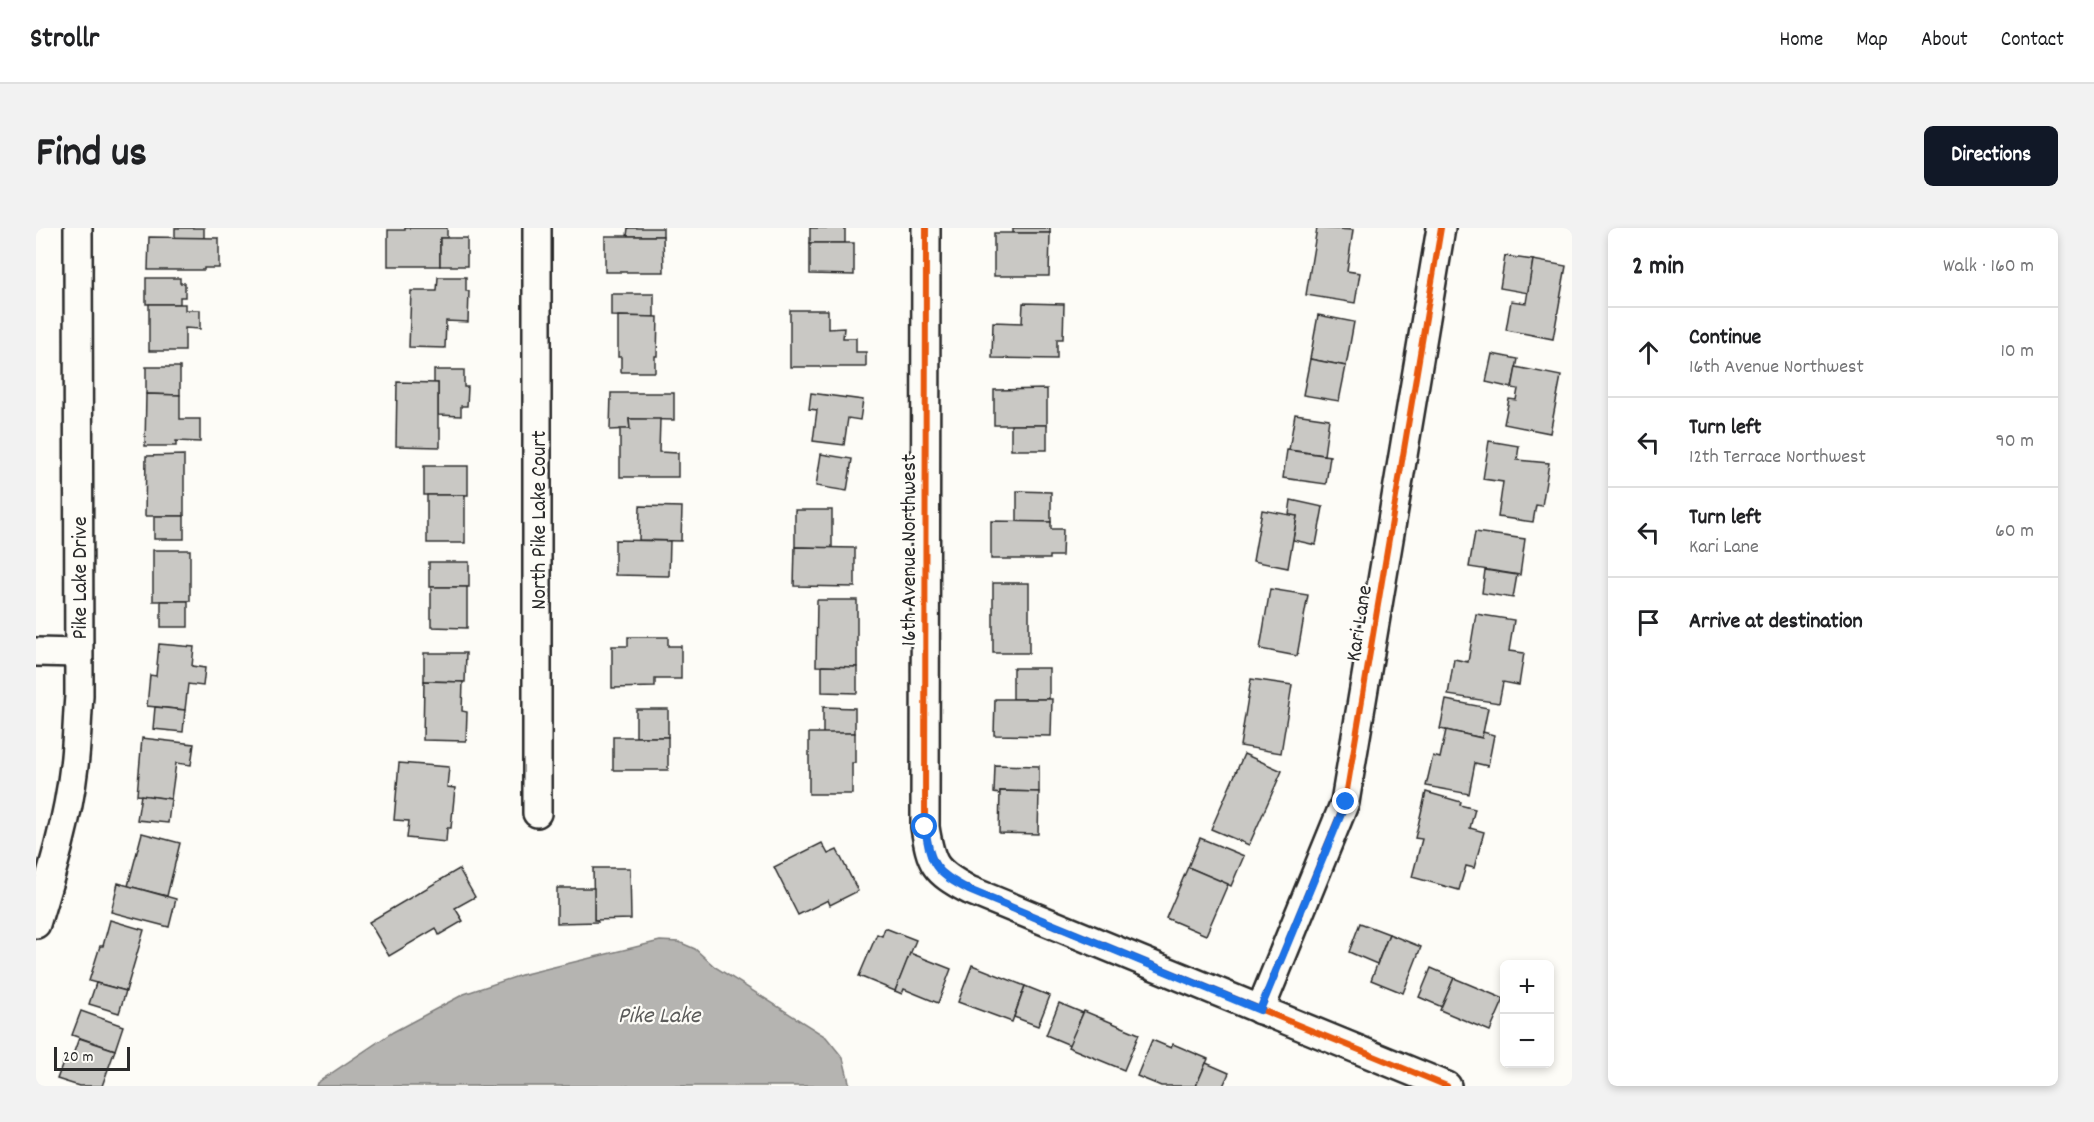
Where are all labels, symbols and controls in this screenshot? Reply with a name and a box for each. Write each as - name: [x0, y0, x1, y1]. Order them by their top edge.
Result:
- text: Strollr: [30, 21, 99, 61]
- text: Home: [1779, 26, 1823, 56]
- text: Map: [1856, 26, 1888, 56]
- text: About: [1921, 26, 1968, 56]
- text: Contact: [2001, 26, 2064, 56]
- text: Find us: [36, 126, 147, 186]
- button: Directions: [1924, 126, 2058, 186]
- text: 2 min: [1632, 249, 1684, 286]
- text: Walk · 160 m: [1943, 253, 2034, 281]
- text: Continue: [1689, 323, 1761, 354]
- icon: ahead: [1632, 336, 1665, 369]
- text: 10 m: [2000, 338, 2034, 366]
- text: 16th Avenue Northwest: [1689, 354, 1864, 382]
- text: Turn left: [1689, 413, 1761, 444]
- icon: left: [1632, 426, 1665, 459]
- text: 90 m: [1996, 428, 2034, 456]
- street label: North Pike Lake Court: [525, 430, 556, 610]
- text: 12th Terrace Northwest: [1689, 444, 1866, 472]
- street label: 16th Avenue Northwest: [895, 454, 926, 646]
- text: Turn left: [1689, 503, 1761, 534]
- street label: Pike Lake Drive: [66, 516, 97, 640]
- icon: left: [1632, 516, 1665, 549]
- text: 60 m: [1995, 518, 2034, 546]
- text: Kari Lane: [1689, 534, 1759, 562]
- street label: Kari Lane: [1339, 583, 1382, 664]
- icon: arrive: [1632, 606, 1665, 639]
- text: Arrive at destination: [1689, 607, 1863, 638]
- route end: [1332, 788, 1358, 814]
- route start: [911, 813, 937, 839]
- map controls: [1500, 960, 1554, 1068]
- button: +: [1500, 960, 1554, 1014]
- water label: Pike Lake: [618, 1000, 702, 1034]
- button: −: [1500, 1014, 1554, 1068]
- scale bar: [54, 1044, 130, 1072]
- text: 20 m: [63, 1046, 93, 1069]

